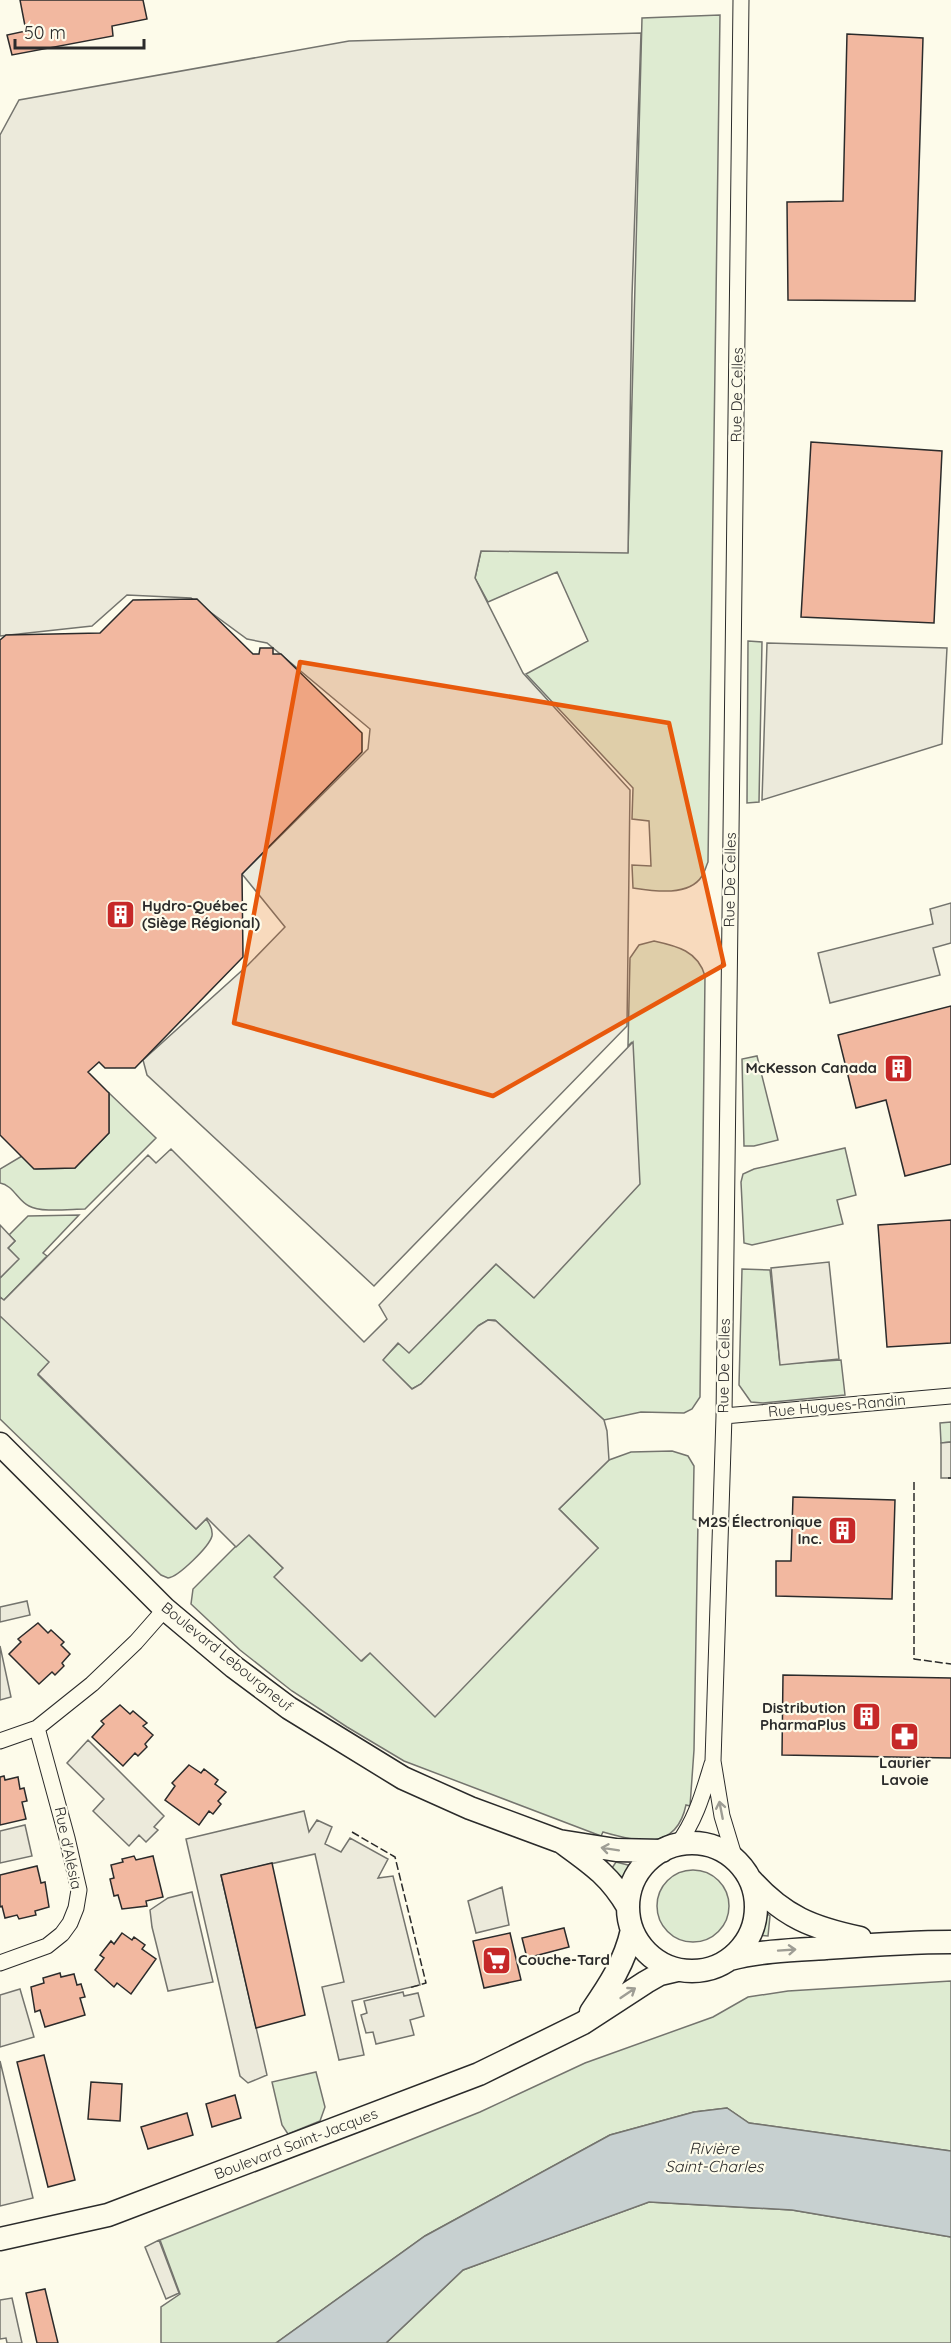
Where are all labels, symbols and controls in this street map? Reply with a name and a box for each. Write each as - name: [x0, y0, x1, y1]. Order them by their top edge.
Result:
- scale bar: [15, 12, 144, 50]
- text: 50 m: [24, 21, 66, 44]
- street label: Rue De Celles: [726, 347, 747, 443]
- street label: Rue De Celles: [719, 832, 740, 928]
- place label: Hydro-Québec (Siège Régional): [142, 896, 260, 932]
- building icon: Hydro-Québec (Siège Régional): [105, 899, 137, 931]
- building icon: McKesson Canada: [882, 1052, 914, 1084]
- place label: McKesson Canada: [746, 1058, 877, 1077]
- street label: Rue De Celles: [713, 1318, 734, 1414]
- street label: Rue Hugues-Randin: [767, 1390, 907, 1421]
- place label: M2S Électronique Inc.: [698, 1512, 822, 1548]
- building icon: M2S Électronique Inc.: [827, 1515, 859, 1547]
- street label: Boulevard Lebourgneuf: [158, 1598, 297, 1716]
- place label: Distribution PharmaPlus: [760, 1698, 846, 1734]
- building icon: Distribution PharmaPlus: [851, 1701, 883, 1733]
- pharmacy icon: Laurier Lavoie: [889, 1720, 921, 1752]
- place label: Laurier Lavoie: [879, 1753, 931, 1789]
- one-way arrow: [715, 1801, 726, 1821]
- street label: Rue d'Alésia: [50, 1805, 86, 1891]
- one-way arrow: [601, 1844, 621, 1855]
- supermarket icon: Couche-Tard: [481, 1944, 513, 1976]
- one-way arrow: [777, 1945, 797, 1956]
- place label: Couche-Tard: [518, 1950, 610, 1969]
- one-way arrow: [620, 1987, 636, 1999]
- street label: Boulevard Saint-Jacques: [211, 2104, 380, 2184]
- water label: Rivière Saint-Charles: [665, 2138, 765, 2176]

